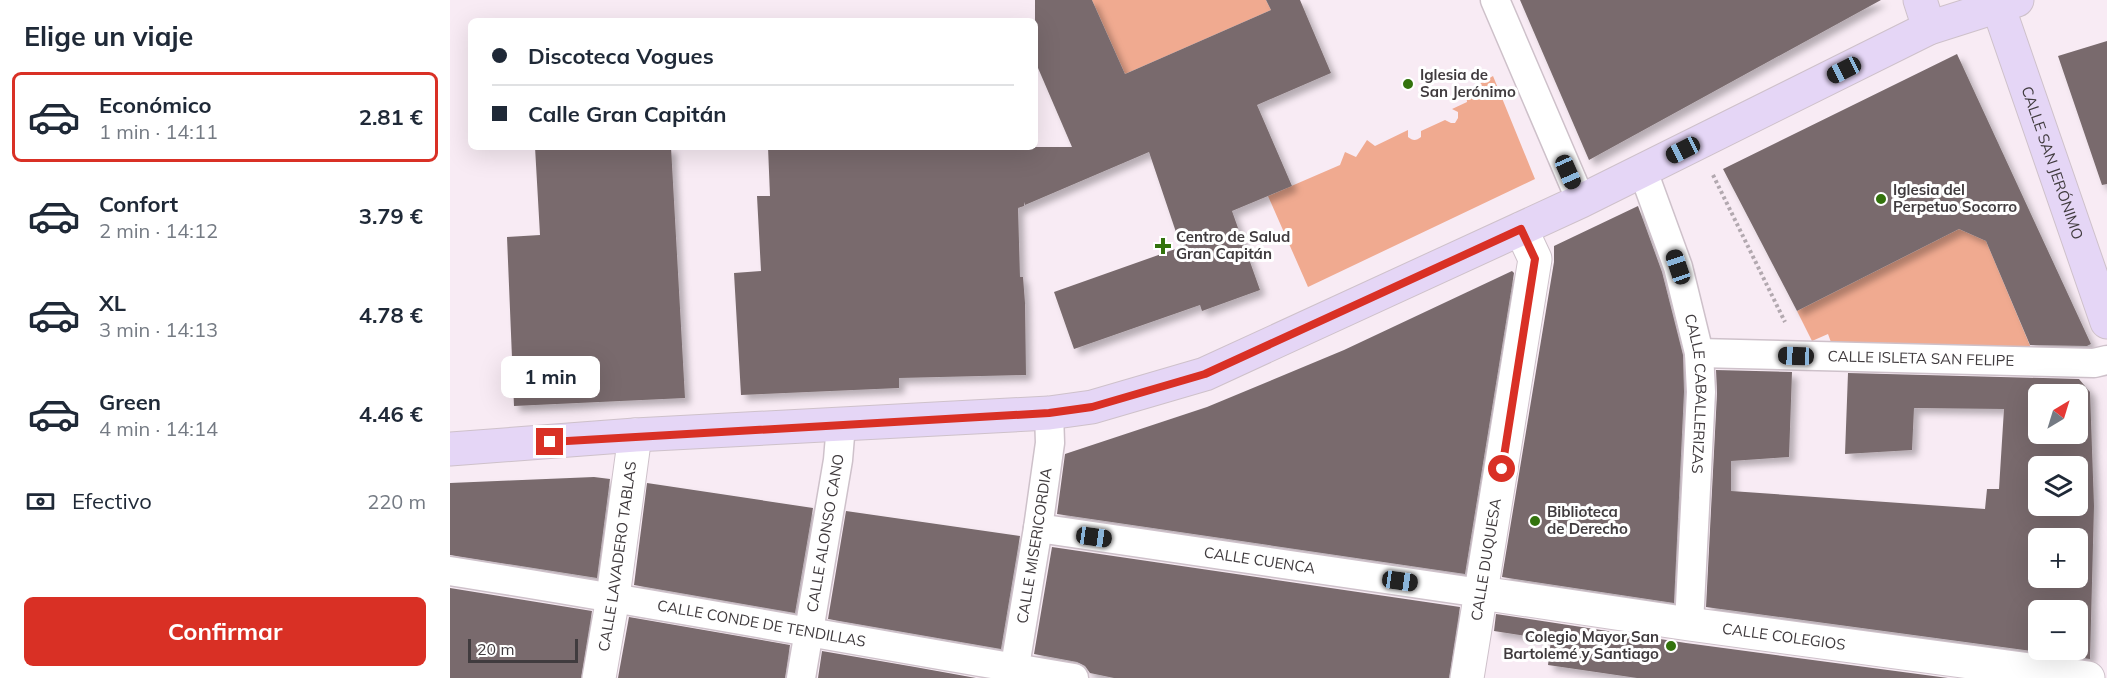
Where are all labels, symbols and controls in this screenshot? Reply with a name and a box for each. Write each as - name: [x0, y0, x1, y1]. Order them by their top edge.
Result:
- text: Elige un viaje: [24, 19, 193, 53]
- text: Discoteca Vogues: [528, 42, 714, 70]
- car: [1824, 54, 1864, 86]
- place label: Iglesia de San Jerónimo: [1420, 65, 1516, 101]
- marker: Iglesia de San Jerónimo: [1401, 77, 1415, 91]
- street label: CALLE SAN JERÓNIMO: [2017, 84, 2088, 242]
- icon: car: [27, 90, 81, 144]
- text: Económico: [99, 91, 212, 119]
- text: Calle Gran Capitán: [528, 100, 727, 128]
- text: 2.81 €: [359, 103, 423, 131]
- text: 1 min · 14:11: [99, 119, 218, 144]
- car: [1663, 134, 1703, 166]
- car: [1552, 152, 1584, 192]
- place label: Iglesia del Perpetuo Socorro: [1893, 180, 2017, 216]
- icon: car: [27, 189, 81, 243]
- text: Confort: [99, 190, 178, 218]
- marker: Iglesia del Perpetuo Socorro: [1874, 192, 1888, 206]
- text: 3.79 €: [359, 202, 423, 230]
- text: 2 min · 14:12: [99, 218, 218, 243]
- place label: Centro de Salud Gran Capitán: [1176, 227, 1290, 263]
- marker: Centro de Salud Gran Capitán: [1154, 237, 1172, 255]
- car: [1664, 247, 1692, 287]
- icon: car: [27, 288, 81, 342]
- text: XL: [99, 289, 126, 317]
- text: 4.78 €: [359, 301, 423, 329]
- street label: CALLE CABALLERIZAS: [1681, 312, 1711, 474]
- text: 3 min · 14:13: [99, 317, 218, 342]
- car: [1778, 346, 1814, 366]
- street label: CALLE ISLETA SAN FELIPE: [1827, 346, 2015, 370]
- callout: 1 min: [501, 355, 600, 397]
- text: 1 min: [524, 364, 577, 389]
- north arrow: [2028, 384, 2088, 444]
- map controls: [2028, 384, 2088, 660]
- icon: car: [27, 387, 81, 441]
- text: Green: [99, 388, 161, 416]
- text: 4.46 €: [359, 400, 423, 428]
- text: 4 min · 14:14: [99, 416, 218, 441]
- route end: [536, 428, 563, 455]
- street label: CALLE ALONSO CANO: [802, 453, 847, 614]
- route start: [1488, 455, 1515, 482]
- button: layers: [2028, 456, 2088, 516]
- street label: CALLE LAVADERO TABLAS: [594, 460, 640, 653]
- street label: CALLE MISERICORDIA: [1012, 467, 1055, 625]
- icon: cash: [24, 485, 57, 518]
- text: Efectivo: [72, 487, 152, 515]
- text: 220 m: [367, 489, 426, 514]
- street label: CALLE DUQUESA: [1466, 497, 1505, 622]
- place label: Biblioteca de Derecho: [1547, 502, 1628, 538]
- marker: Biblioteca de Derecho: [1528, 514, 1542, 528]
- car: [1075, 526, 1113, 548]
- button: +: [2028, 528, 2088, 588]
- street label: CALLE CUENCA: [1203, 542, 1317, 578]
- car: [1381, 570, 1419, 592]
- street label: CALLE CONDE DE TENDILLAS: [656, 596, 867, 651]
- button: Confirmar: [24, 597, 426, 666]
- button: −: [2028, 600, 2088, 660]
- street label: CALLE COLEGIOS: [1721, 619, 1847, 654]
- place label: Colegio Mayor San Bartolemé y Santiago: [1503, 627, 1659, 663]
- scale bar: [468, 636, 578, 664]
- text: 20 m: [477, 639, 514, 659]
- marker: Colegio Mayor San Bartolemé y Santiago: [1664, 639, 1678, 653]

